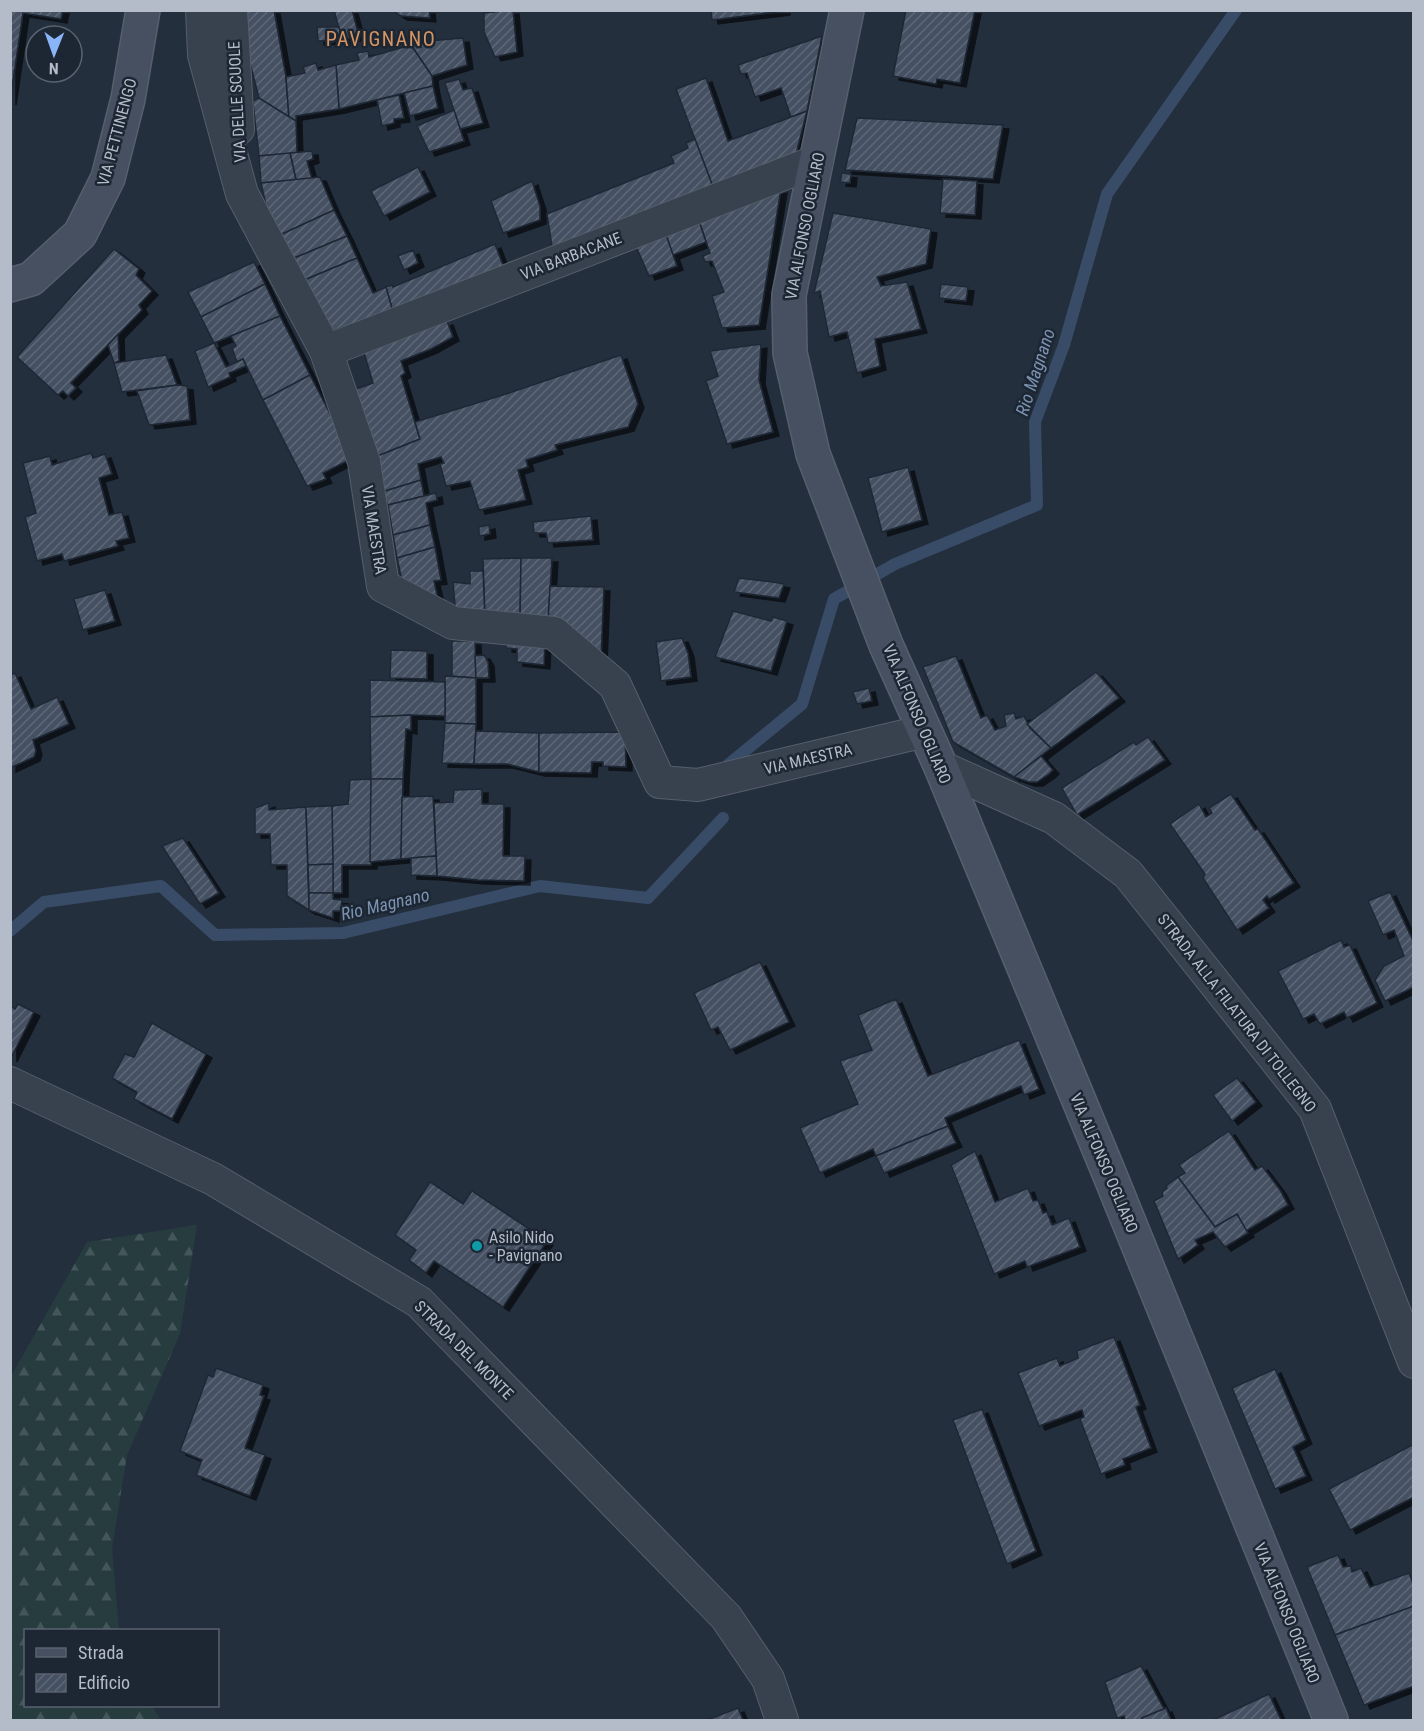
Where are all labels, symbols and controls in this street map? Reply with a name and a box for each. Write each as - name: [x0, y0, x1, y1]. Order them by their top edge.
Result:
- north arrow: [24, 24, 84, 84]
- district label: PAVIGNANO: [326, 27, 436, 51]
- street label: VIA DELLE SCUOLE: [224, 41, 250, 163]
- text: N: [49, 59, 59, 78]
- street label: VIA PETTINENGO: [94, 76, 140, 188]
- street label: VIA ALFONSO OGLIARO: [781, 151, 829, 301]
- street label: VIA BARBACANE: [518, 228, 624, 284]
- water label: Rio Magnano: [1011, 326, 1059, 418]
- street label: VIA MAESTRA: [358, 484, 390, 576]
- street label: VIA ALFONSO OGLIARO: [879, 641, 955, 787]
- street label: VIA MAESTRA: [762, 740, 854, 778]
- water label: Rio Magnano: [339, 884, 431, 924]
- street label: STRADA ALLA FILATURA DI TOLLEGNO: [1154, 910, 1320, 1116]
- street label: VIA ALFONSO OGLIARO: [1066, 1090, 1142, 1236]
- place label: Asilo Nido - Pavignano: [489, 1228, 563, 1265]
- marker: Asilo Nido - Pavignano: [470, 1239, 484, 1253]
- street label: STRADA DEL MONTE: [411, 1297, 518, 1404]
- street label: VIA ALFONSO OGLIARO: [1250, 1540, 1324, 1686]
- legend: [24, 1629, 219, 1707]
- text: Strada: [78, 1642, 124, 1663]
- text: Edificio: [78, 1672, 130, 1693]

